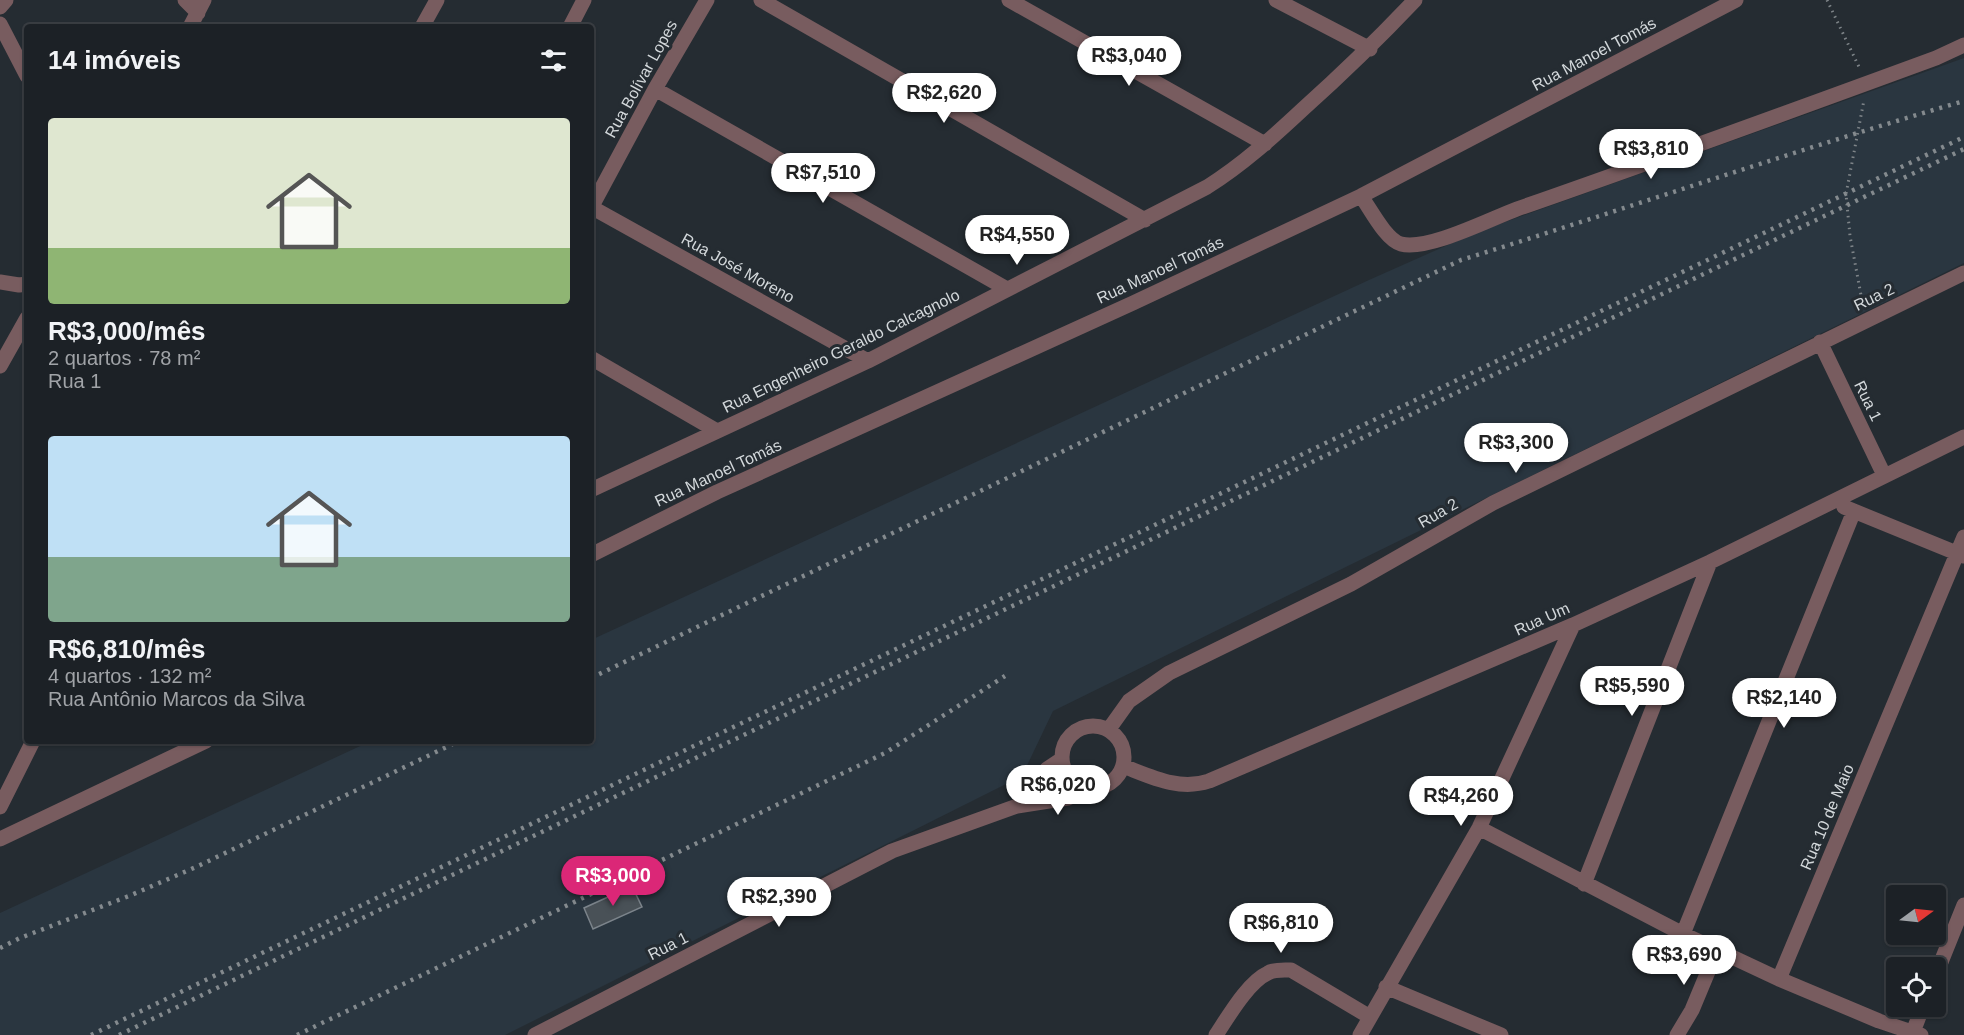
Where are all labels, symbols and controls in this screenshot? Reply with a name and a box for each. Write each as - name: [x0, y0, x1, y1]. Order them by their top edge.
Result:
- street label: Rua Manoel Tomás: [1529, 14, 1659, 94]
- street label: Rua Bolívar Lopes: [602, 17, 680, 141]
- pin: R$3,040: [1074, 36, 1184, 87]
- icon: filters: [537, 44, 570, 77]
- text: R$3,040: [1091, 44, 1167, 66]
- text: 14 imóveis: [48, 45, 181, 75]
- pin: R$2,620: [889, 73, 999, 124]
- text: R$2,620: [906, 81, 982, 103]
- pin: R$3,810: [1596, 129, 1706, 180]
- text: R$3,810: [1613, 137, 1689, 159]
- pin: R$7,510: [768, 153, 878, 204]
- icon: home: [255, 157, 363, 265]
- text: R$7,510: [785, 161, 861, 183]
- pin: R$4,550: [962, 215, 1072, 266]
- text: R$4,550: [979, 223, 1055, 245]
- street label: Rua José Moreno: [679, 230, 797, 306]
- street label: Rua Manoel Tomás: [1094, 233, 1226, 307]
- street label: Rua 2: [1851, 280, 1897, 314]
- street label: Rua Engenheiro Geraldo Calcagnolo: [720, 286, 962, 416]
- text: R$3,000/mês: [48, 316, 206, 346]
- text: 2 quartos · 78 m²: [48, 347, 200, 369]
- text: Rua 1: [48, 370, 101, 392]
- street label: Rua 1: [1851, 378, 1885, 424]
- pin: R$3,300: [1461, 423, 1571, 474]
- text: R$3,300: [1478, 431, 1554, 453]
- street label: Rua Manoel Tomás: [652, 436, 784, 510]
- icon: home: [255, 475, 363, 583]
- street label: Rua 2: [1415, 495, 1461, 531]
- street label: Rua Um: [1512, 599, 1572, 639]
- text: R$6,810/mês: [48, 634, 206, 664]
- text: 4 quartos · 132 m²: [48, 665, 211, 687]
- pin: R$5,590: [1577, 666, 1687, 717]
- text: R$5,590: [1594, 674, 1670, 696]
- pin: R$2,140: [1729, 678, 1839, 729]
- text: R$2,140: [1746, 686, 1822, 708]
- text: Rua Antônio Marcos da Silva: [48, 688, 305, 710]
- street label: Rua 10 de Maio: [1797, 762, 1857, 872]
- pin: R$6,020: [1003, 765, 1113, 816]
- text: R$6,020: [1020, 773, 1096, 795]
- pin: R$4,260: [1406, 776, 1516, 827]
- text: R$4,260: [1423, 784, 1499, 806]
- pin: R$3,000: [558, 856, 668, 907]
- text: R$3,000: [575, 864, 651, 886]
- pin: R$2,390: [724, 877, 834, 928]
- text: R$2,390: [741, 885, 817, 907]
- north arrow: [1886, 885, 1946, 945]
- map controls: [1886, 885, 1946, 1017]
- pin: R$6,810: [1226, 903, 1336, 954]
- text: R$6,810: [1243, 911, 1319, 933]
- street label: Rua 1: [645, 929, 691, 963]
- pin: R$3,690: [1629, 935, 1739, 986]
- text: R$3,690: [1646, 943, 1722, 965]
- button: locate: [1886, 957, 1946, 1017]

